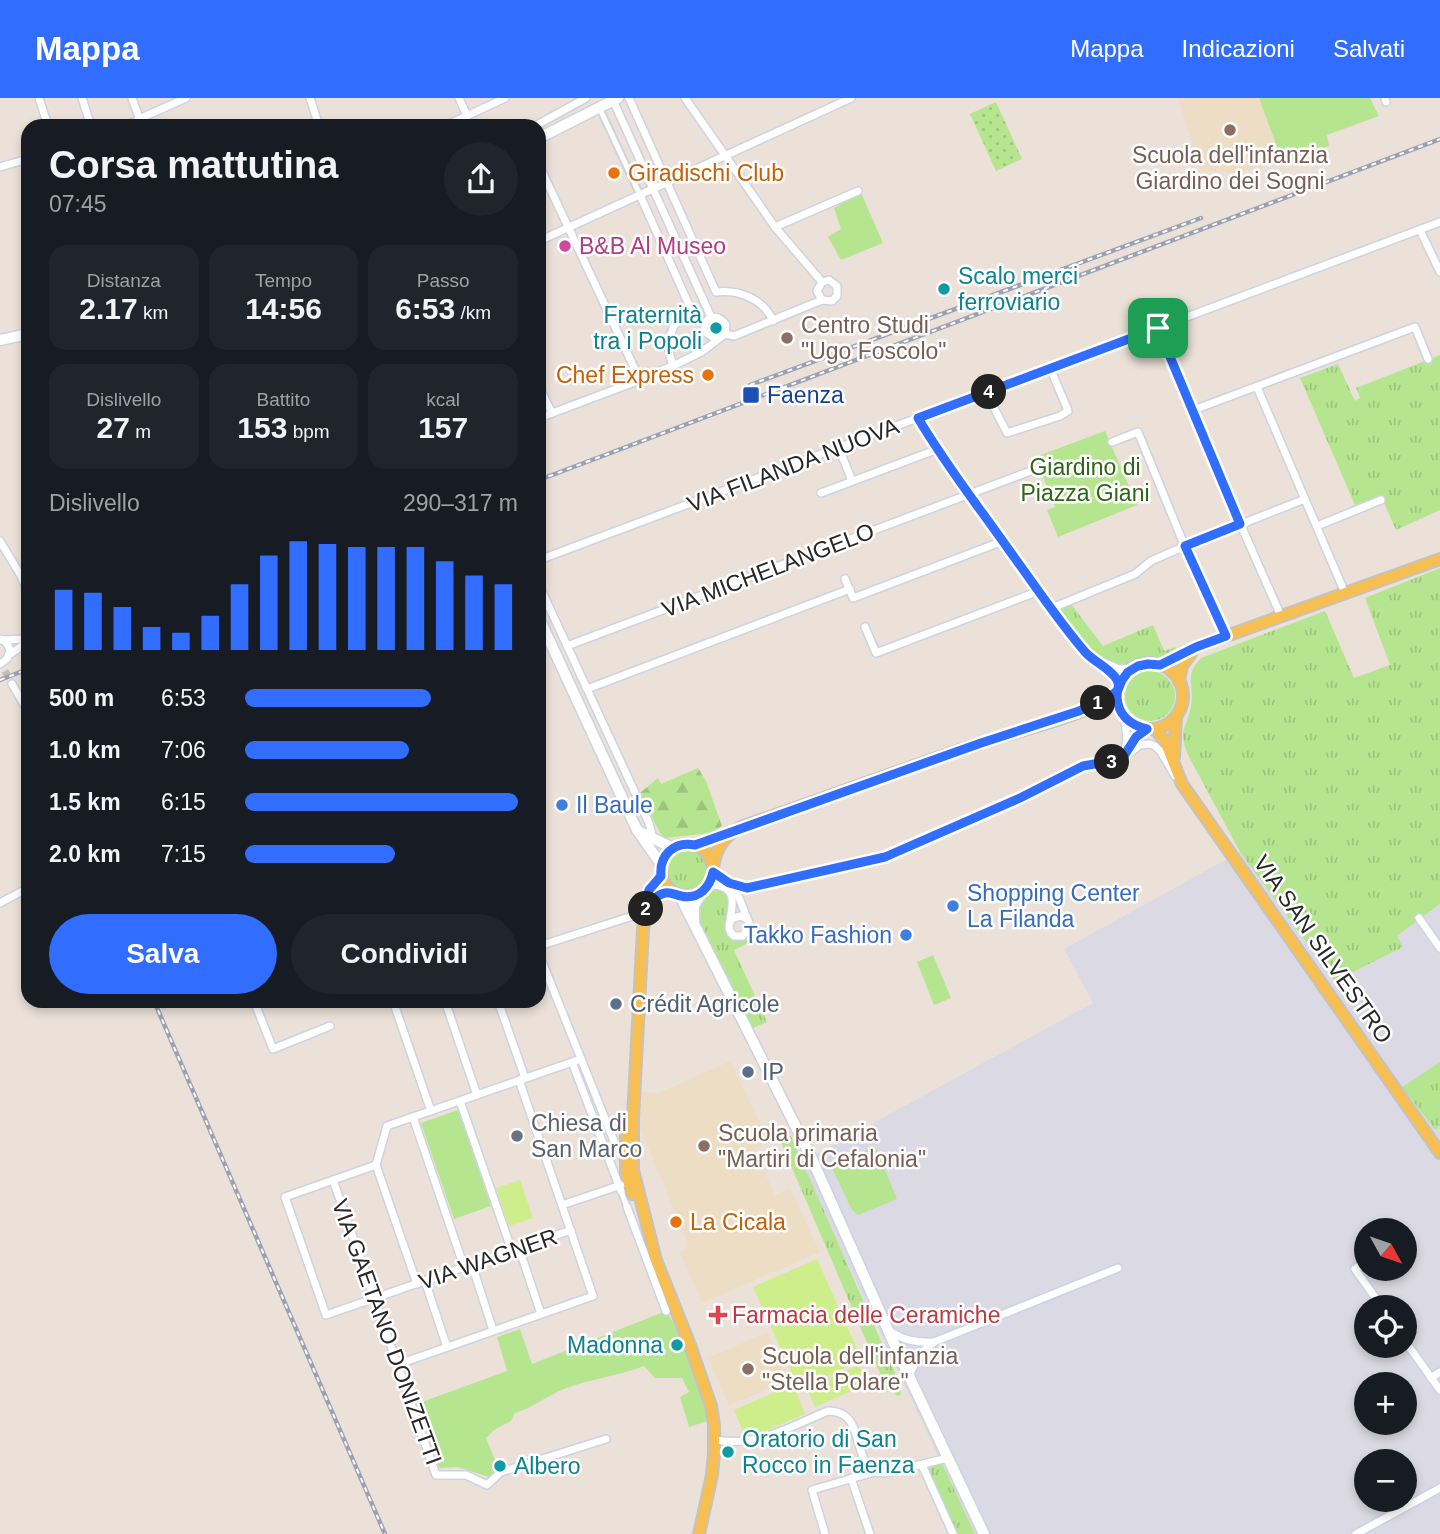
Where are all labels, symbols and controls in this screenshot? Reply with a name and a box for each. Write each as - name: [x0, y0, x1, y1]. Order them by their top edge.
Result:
- text: Mappa: [35, 30, 140, 67]
- text: Mappa: [1070, 35, 1144, 62]
- text: Indicazioni: [1182, 35, 1295, 62]
- text: Salvati: [1333, 35, 1405, 62]
- marker: Scuola dell'infanzia Giardino dei Sogni: [1222, 122, 1238, 138]
- button: share: [444, 142, 518, 216]
- place label: Scuola dell'infanzia Giardino dei Sogni: [1132, 142, 1328, 194]
- text: Corsa mattutina: [49, 144, 338, 186]
- place label: Giradischi Club: [628, 160, 784, 186]
- marker: Giradischi Club: [606, 165, 622, 181]
- text: 07:45: [49, 191, 107, 217]
- place label: B&B Al Museo: [579, 233, 726, 259]
- marker: B&B Al Museo: [557, 238, 573, 254]
- place label: Scalo merci ferroviario: [958, 263, 1078, 315]
- text: Distanza: [87, 270, 161, 291]
- text: Tempo: [255, 270, 312, 291]
- text: Passo: [417, 270, 470, 291]
- marker: Scalo merci ferroviario: [936, 281, 952, 297]
- text: 2.17: [79, 292, 138, 325]
- text: 14:56: [245, 292, 322, 325]
- text: 6:53: [395, 292, 455, 325]
- pin: [1128, 298, 1188, 358]
- text: km: [138, 302, 168, 323]
- text: /km: [455, 302, 491, 323]
- place label: Fraternità tra i Popoli: [593, 302, 702, 354]
- icon: arrive: [1139, 309, 1177, 347]
- place label: Centro Studi "Ugo Foscolo": [801, 312, 946, 364]
- marker: Fraternità tra i Popoli: [708, 320, 724, 336]
- marker: Centro Studi "Ugo Foscolo": [779, 330, 795, 346]
- place label: Chef Express: [556, 362, 694, 388]
- marker: Chef Express: [700, 367, 716, 383]
- pin: 4: [972, 374, 1006, 410]
- text: 4: [983, 381, 994, 402]
- place label: Faenza: [767, 382, 844, 408]
- marker: Faenza: [741, 385, 761, 405]
- text: Dislivello: [86, 389, 161, 410]
- text: Battito: [257, 389, 310, 410]
- text: kcal: [426, 389, 460, 410]
- text: 27: [97, 411, 130, 444]
- text: 153: [237, 411, 287, 444]
- text: 157: [418, 411, 468, 444]
- street label: VIA FILANDA NUOVA: [684, 412, 903, 517]
- text: m: [130, 421, 151, 442]
- text: bpm: [287, 421, 330, 442]
- park label: Giardino di Piazza Giani: [1020, 454, 1150, 506]
- text: Dislivello: [49, 490, 140, 516]
- text: 290–317 m: [403, 490, 518, 516]
- street label: VIA MICHELANGELO: [658, 518, 878, 622]
- text: 500 m: [49, 685, 114, 711]
- text: 6:53: [161, 685, 206, 711]
- pin: 1: [1080, 686, 1116, 720]
- text: 1: [1092, 692, 1103, 713]
- text: 1.0 km: [49, 737, 121, 763]
- text: 7:06: [161, 737, 206, 763]
- pin: 3: [1094, 744, 1130, 780]
- text: 3: [1106, 751, 1117, 772]
- text: 1.5 km: [49, 789, 121, 815]
- text: 6:15: [161, 789, 206, 815]
- place label: Il Baule: [576, 792, 653, 818]
- marker: Il Baule: [554, 797, 570, 813]
- text: 2.0 km: [49, 841, 121, 867]
- text: 7:15: [161, 841, 206, 867]
- street label: VIA SAN SILVESTRO: [1248, 850, 1398, 1048]
- place label: Shopping Center La Filanda: [967, 880, 1140, 932]
- pin: 2: [628, 892, 664, 926]
- text: 2: [640, 898, 651, 919]
- marker: Shopping Center La Filanda: [945, 898, 961, 914]
- button: Salva: [49, 914, 277, 994]
- button: Condividi: [291, 914, 518, 994]
- place label: Takko Fashion: [744, 922, 892, 948]
- marker: Takko Fashion: [898, 927, 914, 943]
- place label: Crédit Agricole: [630, 991, 780, 1017]
- marker: Crédit Agricole: [608, 996, 624, 1012]
- place label: IP: [762, 1059, 784, 1085]
- marker: IP: [740, 1064, 756, 1080]
- place label: Chiesa di San Marco: [531, 1110, 642, 1162]
- place label: Scuola primaria "Martiri di Cefalonia": [718, 1120, 926, 1172]
- marker: Chiesa di San Marco: [509, 1128, 525, 1144]
- marker: Scuola primaria "Martiri di Cefalonia": [696, 1138, 712, 1154]
- street label: VIA GAETANO DONIZETTI: [327, 1196, 447, 1468]
- place label: La Cicala: [690, 1209, 786, 1235]
- marker: La Cicala: [668, 1214, 684, 1230]
- north arrow: [1354, 1218, 1418, 1281]
- map controls: [1354, 1218, 1417, 1512]
- street label: VIA WAGNER: [415, 1223, 561, 1295]
- button: locate: [1354, 1295, 1417, 1358]
- place label: Farmacia delle Ceramiche: [732, 1302, 1000, 1328]
- marker: Farmacia delle Ceramiche: [710, 1307, 726, 1323]
- place label: Madonna: [567, 1332, 663, 1358]
- marker: Madonna: [669, 1337, 685, 1353]
- place label: Scuola dell'infanzia "Stella Polare": [762, 1343, 958, 1395]
- marker: Scuola dell'infanzia "Stella Polare": [740, 1361, 756, 1377]
- button: +: [1354, 1372, 1417, 1435]
- place label: Oratorio di San Rocco in Faenza: [742, 1426, 915, 1478]
- marker: Oratorio di San Rocco in Faenza: [720, 1444, 736, 1460]
- button: −: [1354, 1449, 1417, 1512]
- place label: Albero: [514, 1453, 580, 1479]
- marker: Albero: [492, 1458, 508, 1474]

